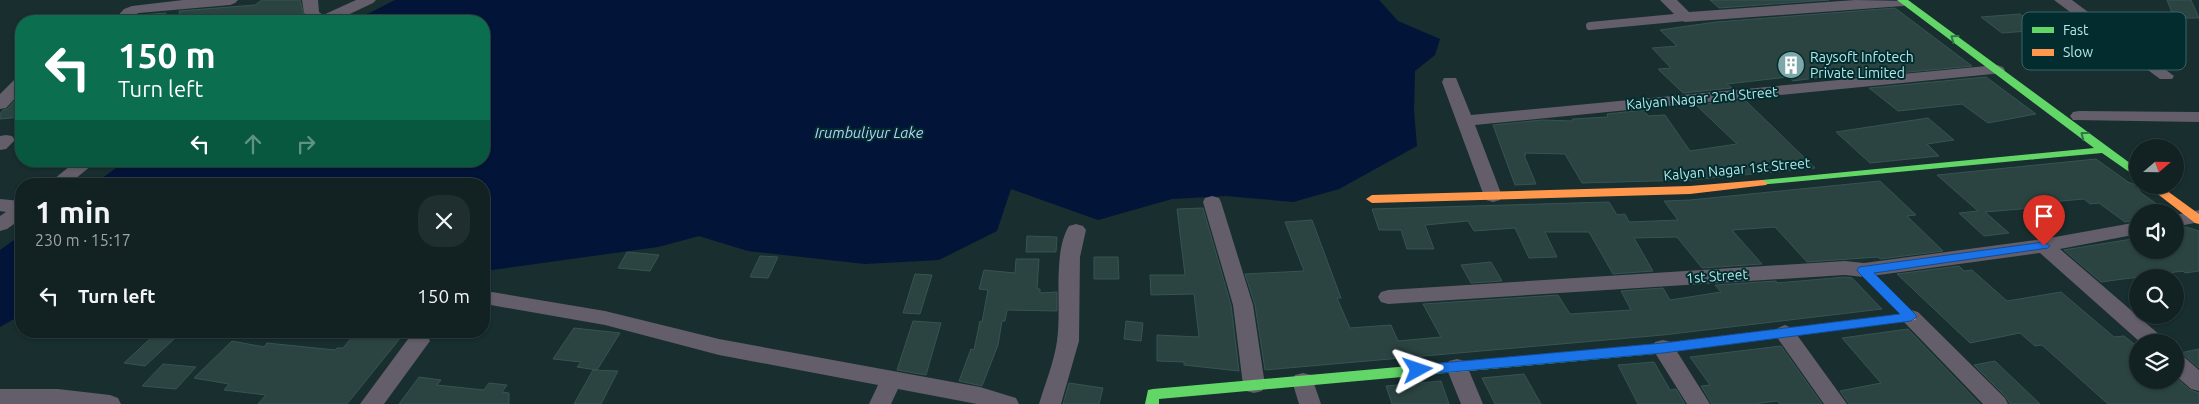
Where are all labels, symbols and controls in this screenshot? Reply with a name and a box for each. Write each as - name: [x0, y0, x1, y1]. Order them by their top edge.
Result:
- legend: [2022, 12, 2186, 70]
- text: Fast: [2063, 22, 2089, 38]
- icon: left: [35, 35, 100, 100]
- text: 150 m: [118, 35, 216, 75]
- one-way arrow: [1950, 35, 1960, 44]
- text: Slow: [2063, 44, 2093, 60]
- place label: Raysoft Infotech Private Limited: [1810, 49, 1914, 81]
- building icon: Raysoft Infotech Private Limited: [1776, 50, 1806, 80]
- text: Turn left: [118, 76, 203, 101]
- street label: Kalyan Nagar 2nd Street: [1626, 83, 1779, 113]
- water label: Irumbuliyur Lake: [815, 124, 924, 141]
- icon: left: [186, 130, 214, 158]
- icon: ahead: [239, 130, 267, 158]
- icon: right: [292, 130, 320, 158]
- one-way arrow: [2080, 132, 2090, 141]
- north arrow: [2129, 139, 2184, 194]
- map controls: [2129, 139, 2184, 389]
- street label: Kalyan Nagar 1st Street: [1663, 155, 1812, 183]
- text: 1 min: [35, 195, 111, 229]
- button: close: [418, 195, 470, 247]
- pin: [2023, 195, 2065, 246]
- icon: arrive: [2030, 202, 2058, 230]
- button: sound: [2129, 204, 2184, 259]
- text: 230 m · 15:17: [35, 231, 131, 249]
- street label: 1st Street: [1686, 266, 1749, 286]
- button: search: [2129, 269, 2184, 324]
- icon: left: [35, 282, 63, 310]
- text: Turn left: [78, 285, 156, 307]
- text: 150 m: [417, 285, 470, 307]
- button: layers: [2129, 334, 2184, 389]
- position arrow: [1391, 343, 1443, 395]

